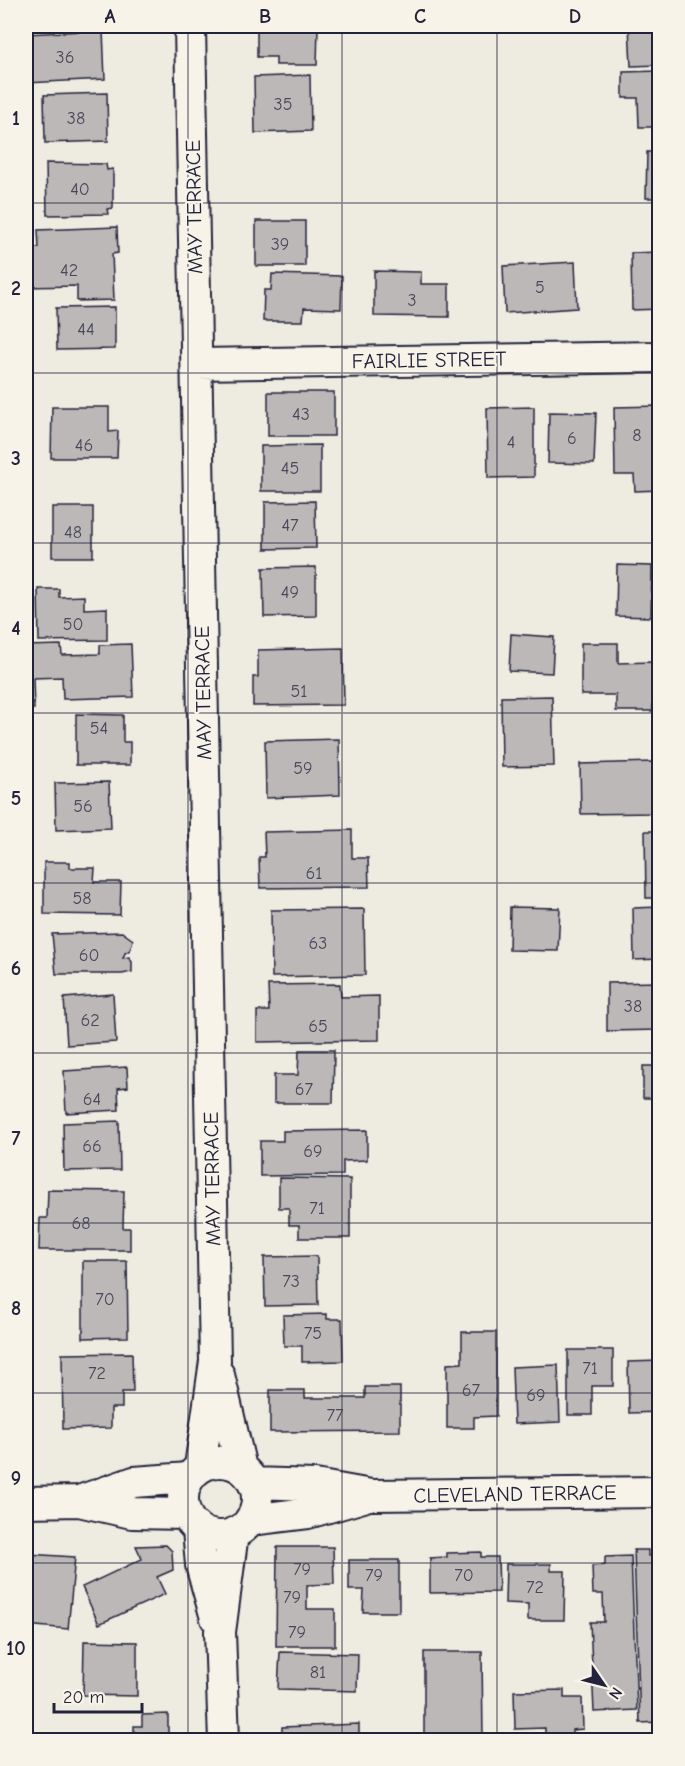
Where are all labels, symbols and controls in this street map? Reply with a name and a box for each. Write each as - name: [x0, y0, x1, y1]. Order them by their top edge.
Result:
- text: A: [104, 5, 116, 28]
- text: B: [259, 5, 271, 28]
- text: C: [414, 5, 426, 28]
- text: D: [569, 5, 581, 28]
- house number: 36: [56, 47, 74, 68]
- house number: 35: [274, 94, 292, 115]
- text: 1: [12, 107, 20, 130]
- house number: 38: [67, 108, 85, 129]
- street label: MAY TERRACE: [181, 140, 207, 274]
- house number: 40: [70, 179, 90, 200]
- house number: 39: [271, 234, 289, 255]
- house number: 42: [60, 260, 78, 281]
- text: 2: [11, 277, 21, 300]
- house number: 5: [535, 277, 545, 298]
- house number: 3: [407, 290, 417, 311]
- house number: 44: [77, 319, 95, 340]
- street label: FAIRLIE STREET: [351, 347, 507, 373]
- house number: 43: [292, 404, 310, 425]
- house number: 8: [632, 425, 642, 446]
- house number: 6: [567, 428, 577, 449]
- house number: 4: [507, 432, 515, 453]
- house number: 46: [75, 435, 93, 456]
- text: 3: [11, 447, 21, 470]
- house number: 45: [281, 458, 299, 479]
- house number: 47: [281, 515, 299, 536]
- house number: 48: [64, 522, 82, 543]
- house number: 49: [281, 582, 299, 603]
- house number: 50: [63, 614, 83, 635]
- text: 4: [11, 617, 21, 640]
- street label: MAY TERRACE: [190, 626, 216, 760]
- house number: 51: [291, 681, 307, 702]
- house number: 54: [90, 718, 108, 739]
- house number: 59: [293, 758, 313, 779]
- text: 5: [11, 787, 21, 810]
- house number: 56: [73, 796, 93, 817]
- house number: 61: [306, 863, 322, 884]
- house number: 58: [72, 888, 92, 909]
- house number: 63: [309, 933, 327, 954]
- house number: 60: [79, 945, 99, 966]
- text: 6: [11, 957, 21, 980]
- house number: 38: [624, 996, 642, 1017]
- house number: 62: [80, 1010, 100, 1031]
- house number: 65: [308, 1016, 328, 1037]
- house number: 67: [295, 1079, 314, 1100]
- house number: 64: [83, 1089, 101, 1110]
- street label: MAY TERRACE: [199, 1112, 225, 1246]
- text: 7: [12, 1127, 21, 1150]
- house number: 66: [82, 1136, 102, 1157]
- house number: 69: [303, 1141, 323, 1162]
- house number: 71: [309, 1198, 325, 1219]
- house number: 68: [71, 1213, 91, 1234]
- house number: 73: [282, 1271, 300, 1292]
- house number: 70: [95, 1289, 115, 1310]
- text: 8: [11, 1297, 21, 1320]
- house number: 75: [304, 1323, 322, 1344]
- house number: 71: [582, 1358, 598, 1379]
- house number: 72: [88, 1363, 106, 1384]
- house number: 67: [462, 1380, 481, 1401]
- house number: 69: [526, 1385, 546, 1406]
- house number: 77: [326, 1405, 344, 1426]
- text: 9: [11, 1467, 21, 1490]
- street label: CLEVELAND TERRACE: [413, 1480, 617, 1508]
- house number: 79: [293, 1559, 311, 1580]
- house number: 79: [365, 1565, 383, 1586]
- house number: 70: [454, 1565, 474, 1586]
- house number: 72: [526, 1577, 544, 1598]
- house number: 79: [283, 1587, 301, 1608]
- house number: 79: [288, 1622, 306, 1643]
- text: 10: [6, 1637, 26, 1660]
- north arrow: [574, 1655, 634, 1715]
- house number: 81: [310, 1662, 326, 1683]
- scale bar: [54, 1676, 142, 1714]
- text: N: [605, 1684, 626, 1702]
- text: 20 m: [63, 1687, 104, 1708]

